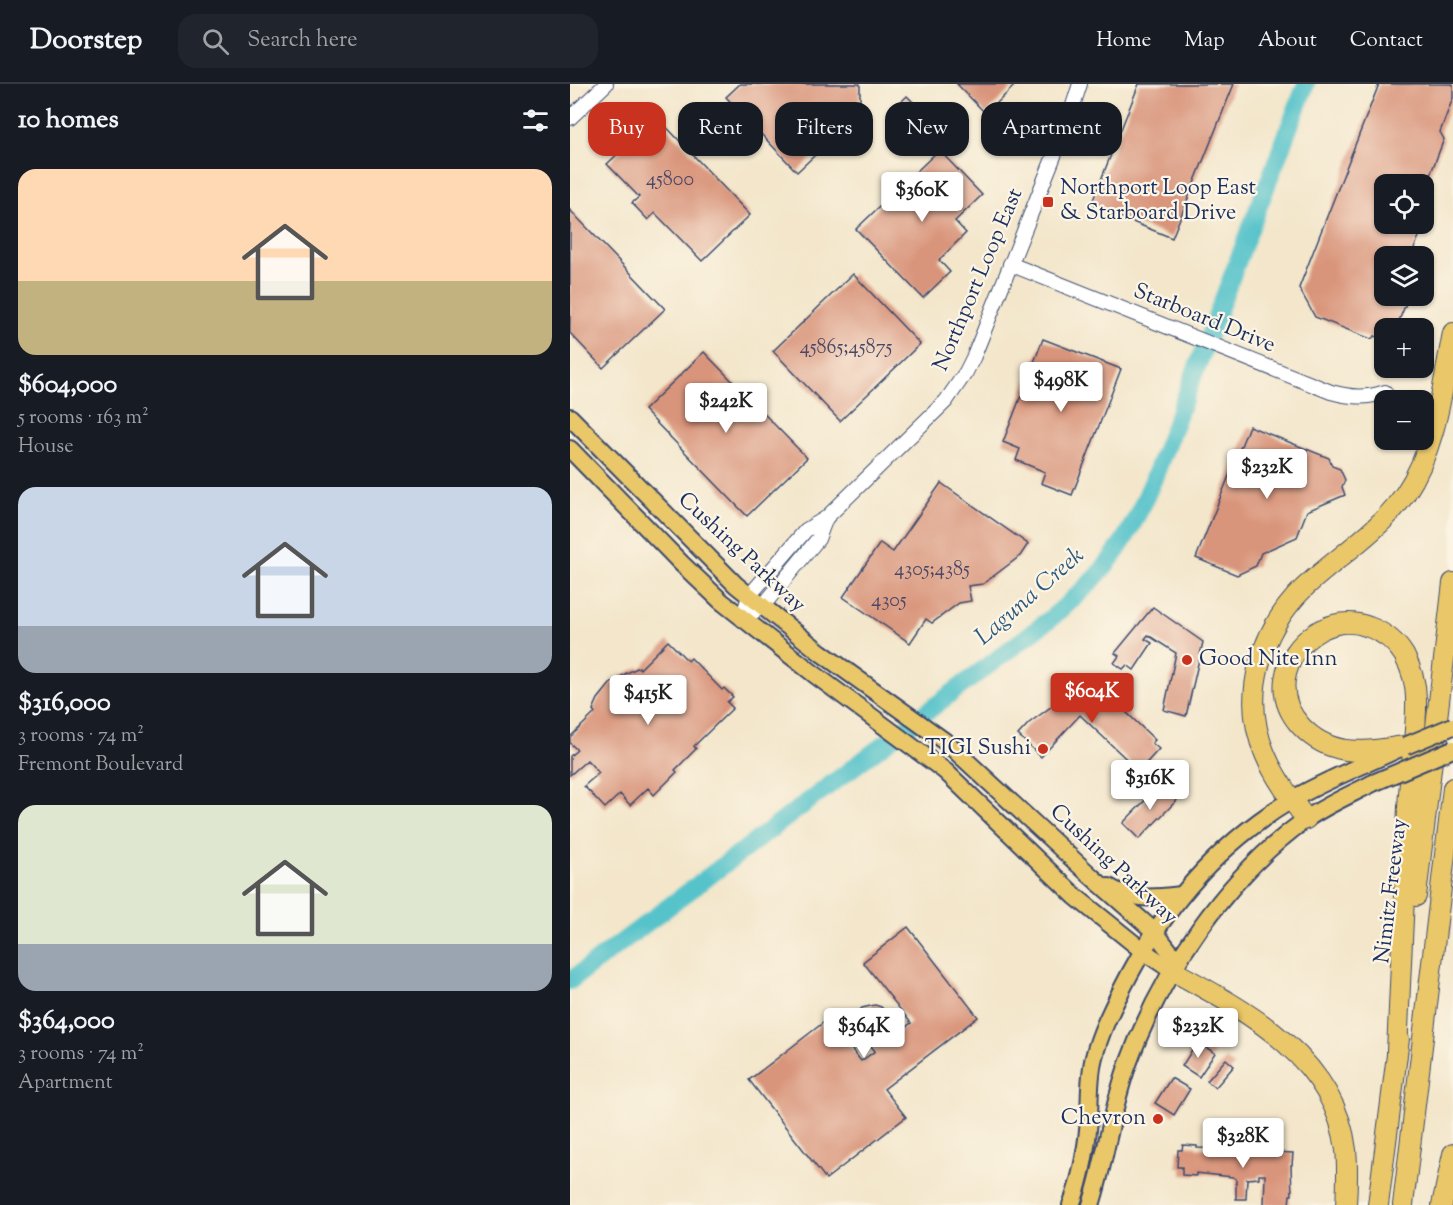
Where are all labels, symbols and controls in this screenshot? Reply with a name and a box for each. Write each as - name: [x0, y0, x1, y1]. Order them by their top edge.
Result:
- search box: [178, 14, 598, 68]
- text: Doorstep: [30, 21, 142, 61]
- icon: search: [199, 25, 232, 58]
- text: Search here: [247, 25, 358, 57]
- text: Home: [1096, 26, 1151, 56]
- text: Map: [1184, 26, 1225, 56]
- text: About: [1258, 26, 1317, 56]
- text: Contact: [1350, 26, 1423, 56]
- text: 10 homes: [18, 102, 119, 139]
- chip: Buy: [588, 102, 666, 156]
- chip: Rent: [678, 102, 763, 156]
- chip: Filters: [775, 102, 873, 156]
- chip: New: [885, 102, 969, 156]
- chip: Apartment: [981, 102, 1122, 156]
- icon: filters: [519, 104, 552, 137]
- house number: 45800: [646, 166, 694, 195]
- pin: $360K: [880, 172, 964, 223]
- place label: Northport Loop East & Starboard Drive: [1060, 173, 1257, 230]
- map controls: [1374, 174, 1434, 450]
- button: locate: [1374, 174, 1434, 234]
- text: $360K: [895, 177, 949, 206]
- street label: Northport Loop East: [926, 183, 1032, 376]
- marker: Northport Loop East & Starboard Drive: [1041, 195, 1055, 209]
- icon: home: [231, 208, 339, 316]
- button: layers: [1374, 246, 1434, 306]
- street label: Starboard Drive: [1128, 276, 1280, 362]
- button: +: [1374, 318, 1434, 378]
- house number: 45865;45875: [800, 334, 893, 363]
- pin: $498K: [1019, 362, 1103, 413]
- text: $604,000: [18, 367, 117, 404]
- text: $498K: [1034, 367, 1088, 396]
- pin: $242K: [684, 383, 768, 434]
- text: $242K: [699, 388, 753, 417]
- button: −: [1374, 390, 1434, 450]
- text: 5 rooms · 163 m²: [18, 404, 149, 433]
- text: House: [18, 433, 73, 462]
- pin: $232K: [1225, 449, 1309, 500]
- text: $232K: [1241, 454, 1293, 483]
- street label: Cushing Parkway: [670, 485, 812, 621]
- icon: home: [231, 526, 339, 634]
- water label: Laguna Creek: [968, 540, 1092, 654]
- house number: 4305;4385: [894, 556, 970, 585]
- house number: 4305: [871, 587, 907, 616]
- place label: Good Nite Inn: [1199, 644, 1337, 676]
- marker: Good Nite Inn: [1180, 653, 1194, 667]
- pin: $604K: [1050, 673, 1134, 724]
- pin: $415K: [606, 675, 690, 726]
- text: $604K: [1065, 678, 1119, 707]
- text: $415K: [624, 680, 672, 709]
- text: $316,000: [18, 685, 111, 722]
- text: 3 rooms · 74 m²: [18, 722, 144, 751]
- place label: TIGI Sushi: [925, 733, 1031, 765]
- marker: TIGI Sushi: [1036, 742, 1050, 756]
- text: Fremont Boulevard: [18, 751, 183, 780]
- pin: $316K: [1108, 760, 1192, 811]
- text: $316K: [1125, 765, 1175, 794]
- street label: Cushing Parkway: [1042, 797, 1184, 933]
- street label: Nimitz Freeway: [1367, 817, 1417, 965]
- icon: home: [231, 844, 339, 952]
- text: $364,000: [18, 1003, 115, 1040]
- pin: $364K: [822, 1008, 906, 1059]
- pin: $232K: [1156, 1008, 1240, 1059]
- text: $364K: [838, 1013, 890, 1042]
- text: $232K: [1172, 1013, 1224, 1042]
- text: 3 rooms · 74 m²: [18, 1040, 144, 1069]
- text: Apartment: [18, 1069, 113, 1098]
- place label: Chevron: [1061, 1103, 1146, 1135]
- marker: Chevron: [1151, 1112, 1165, 1126]
- pin: $328K: [1201, 1118, 1285, 1169]
- text: $328K: [1217, 1123, 1269, 1152]

